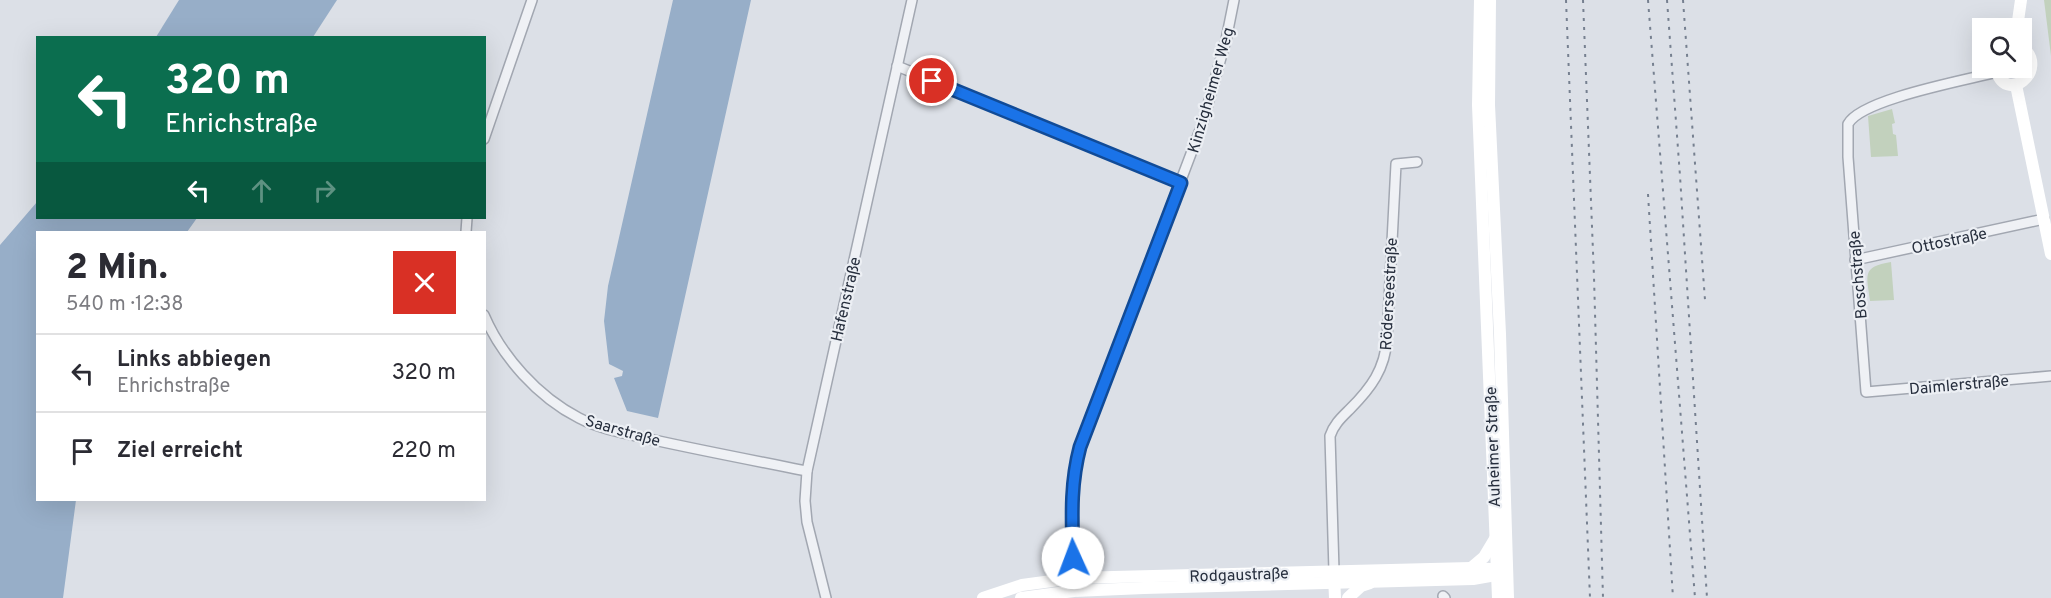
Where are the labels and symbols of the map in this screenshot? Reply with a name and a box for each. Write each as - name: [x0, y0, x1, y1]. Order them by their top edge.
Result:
- street label: Kinzigheimer Weg: [1184, 25, 1239, 156]
- pin: [906, 55, 957, 106]
- street label: Ottostraße: [1910, 224, 1989, 260]
- street label: Boschstraße: [1845, 230, 1873, 320]
- street label: Röderseestraße: [1377, 237, 1403, 351]
- street label: Hafenstraße: [827, 255, 866, 344]
- street label: Daimlerstraße: [1908, 372, 2010, 400]
- street label: Auheimer Straße: [1482, 386, 1506, 508]
- street label: Saarstraße: [583, 412, 662, 452]
- position arrow: [1041, 526, 1105, 590]
- street label: Rodgaustraße: [1189, 564, 1289, 588]

